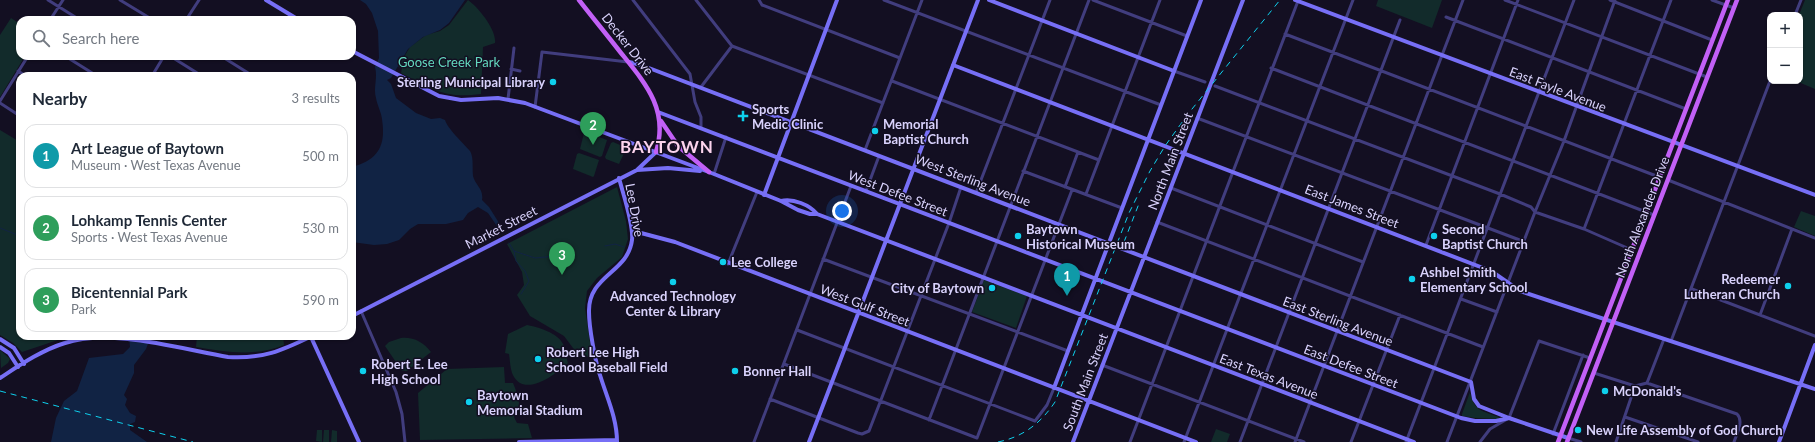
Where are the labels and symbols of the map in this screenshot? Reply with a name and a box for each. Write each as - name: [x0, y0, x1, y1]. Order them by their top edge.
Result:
- street label: Decker Drive: [599, 10, 657, 78]
- park label: Goose Creek Park: [398, 54, 500, 70]
- street label: East Fayle Avenue: [1507, 63, 1609, 115]
- place label: Sterling Municipal Library: [397, 74, 545, 90]
- marker: Sterling Municipal Library: [548, 77, 558, 87]
- place label: Sports Medic Clinic: [752, 101, 824, 132]
- marker: Sports Medic Clinic: [737, 110, 749, 122]
- street label: North Main Street: [1144, 110, 1196, 212]
- pin: 2: [580, 112, 606, 145]
- place label: Memorial Baptist Church: [883, 116, 969, 147]
- marker: Memorial Baptist Church: [870, 126, 880, 136]
- district label: BAYTOWN: [620, 136, 714, 157]
- street label: West Sterling Avenue: [913, 151, 1033, 209]
- street label: North Alexander Drive: [1612, 154, 1673, 280]
- street label: West Defee Street: [846, 167, 950, 219]
- street label: East James Street: [1303, 181, 1402, 231]
- street label: Lee Drive: [622, 182, 648, 238]
- your location: [832, 201, 852, 221]
- street label: Market Street: [462, 202, 540, 252]
- place label: Baytown Historical Museum: [1026, 221, 1135, 252]
- place label: Second Baptist Church: [1442, 221, 1528, 252]
- marker: Baytown Historical Museum: [1013, 231, 1023, 241]
- marker: Second Baptist Church: [1429, 231, 1439, 241]
- pin: 3: [549, 242, 575, 275]
- place label: Lee College: [731, 254, 798, 270]
- marker: Lee College: [718, 257, 728, 267]
- pin: 1: [1054, 263, 1080, 296]
- place label: Ashbel Smith Elementary School: [1419, 264, 1528, 295]
- place label: Redeemer Lutheran Church: [1684, 271, 1780, 302]
- marker: Ashbel Smith Elementary School: [1407, 274, 1417, 284]
- marker: Advanced Technology Center & Library: [668, 277, 678, 287]
- place label: City of Baytown: [891, 280, 984, 296]
- street label: West Gulf Street: [818, 281, 912, 330]
- marker: Redeemer Lutheran Church: [1783, 281, 1793, 291]
- marker: City of Baytown: [987, 283, 997, 293]
- place label: Advanced Technology Center & Library: [609, 288, 736, 319]
- street label: East Sterling Avenue: [1281, 293, 1395, 349]
- street label: South Main Street: [1059, 331, 1111, 433]
- street label: East Defee Street: [1302, 341, 1401, 391]
- place label: Robert Lee High School Baseball Field: [546, 344, 668, 375]
- street label: East Texas Avenue: [1217, 350, 1321, 402]
- marker: Robert Lee High School Baseball Field: [533, 354, 543, 364]
- place label: Robert E. Lee High School: [371, 356, 448, 387]
- place label: Bonner Hall: [743, 363, 811, 379]
- marker: Robert E. Lee High School: [358, 366, 368, 376]
- marker: Bonner Hall: [730, 366, 740, 376]
- place label: McDonald's: [1613, 383, 1682, 399]
- marker: McDonald's: [1600, 386, 1610, 396]
- place label: Baytown Memorial Stadium: [477, 387, 583, 418]
- marker: Baytown Memorial Stadium: [464, 397, 474, 407]
- place label: New Life Assembly of God Church: [1586, 422, 1783, 438]
- marker: New Life Assembly of God Church: [1573, 425, 1583, 435]

